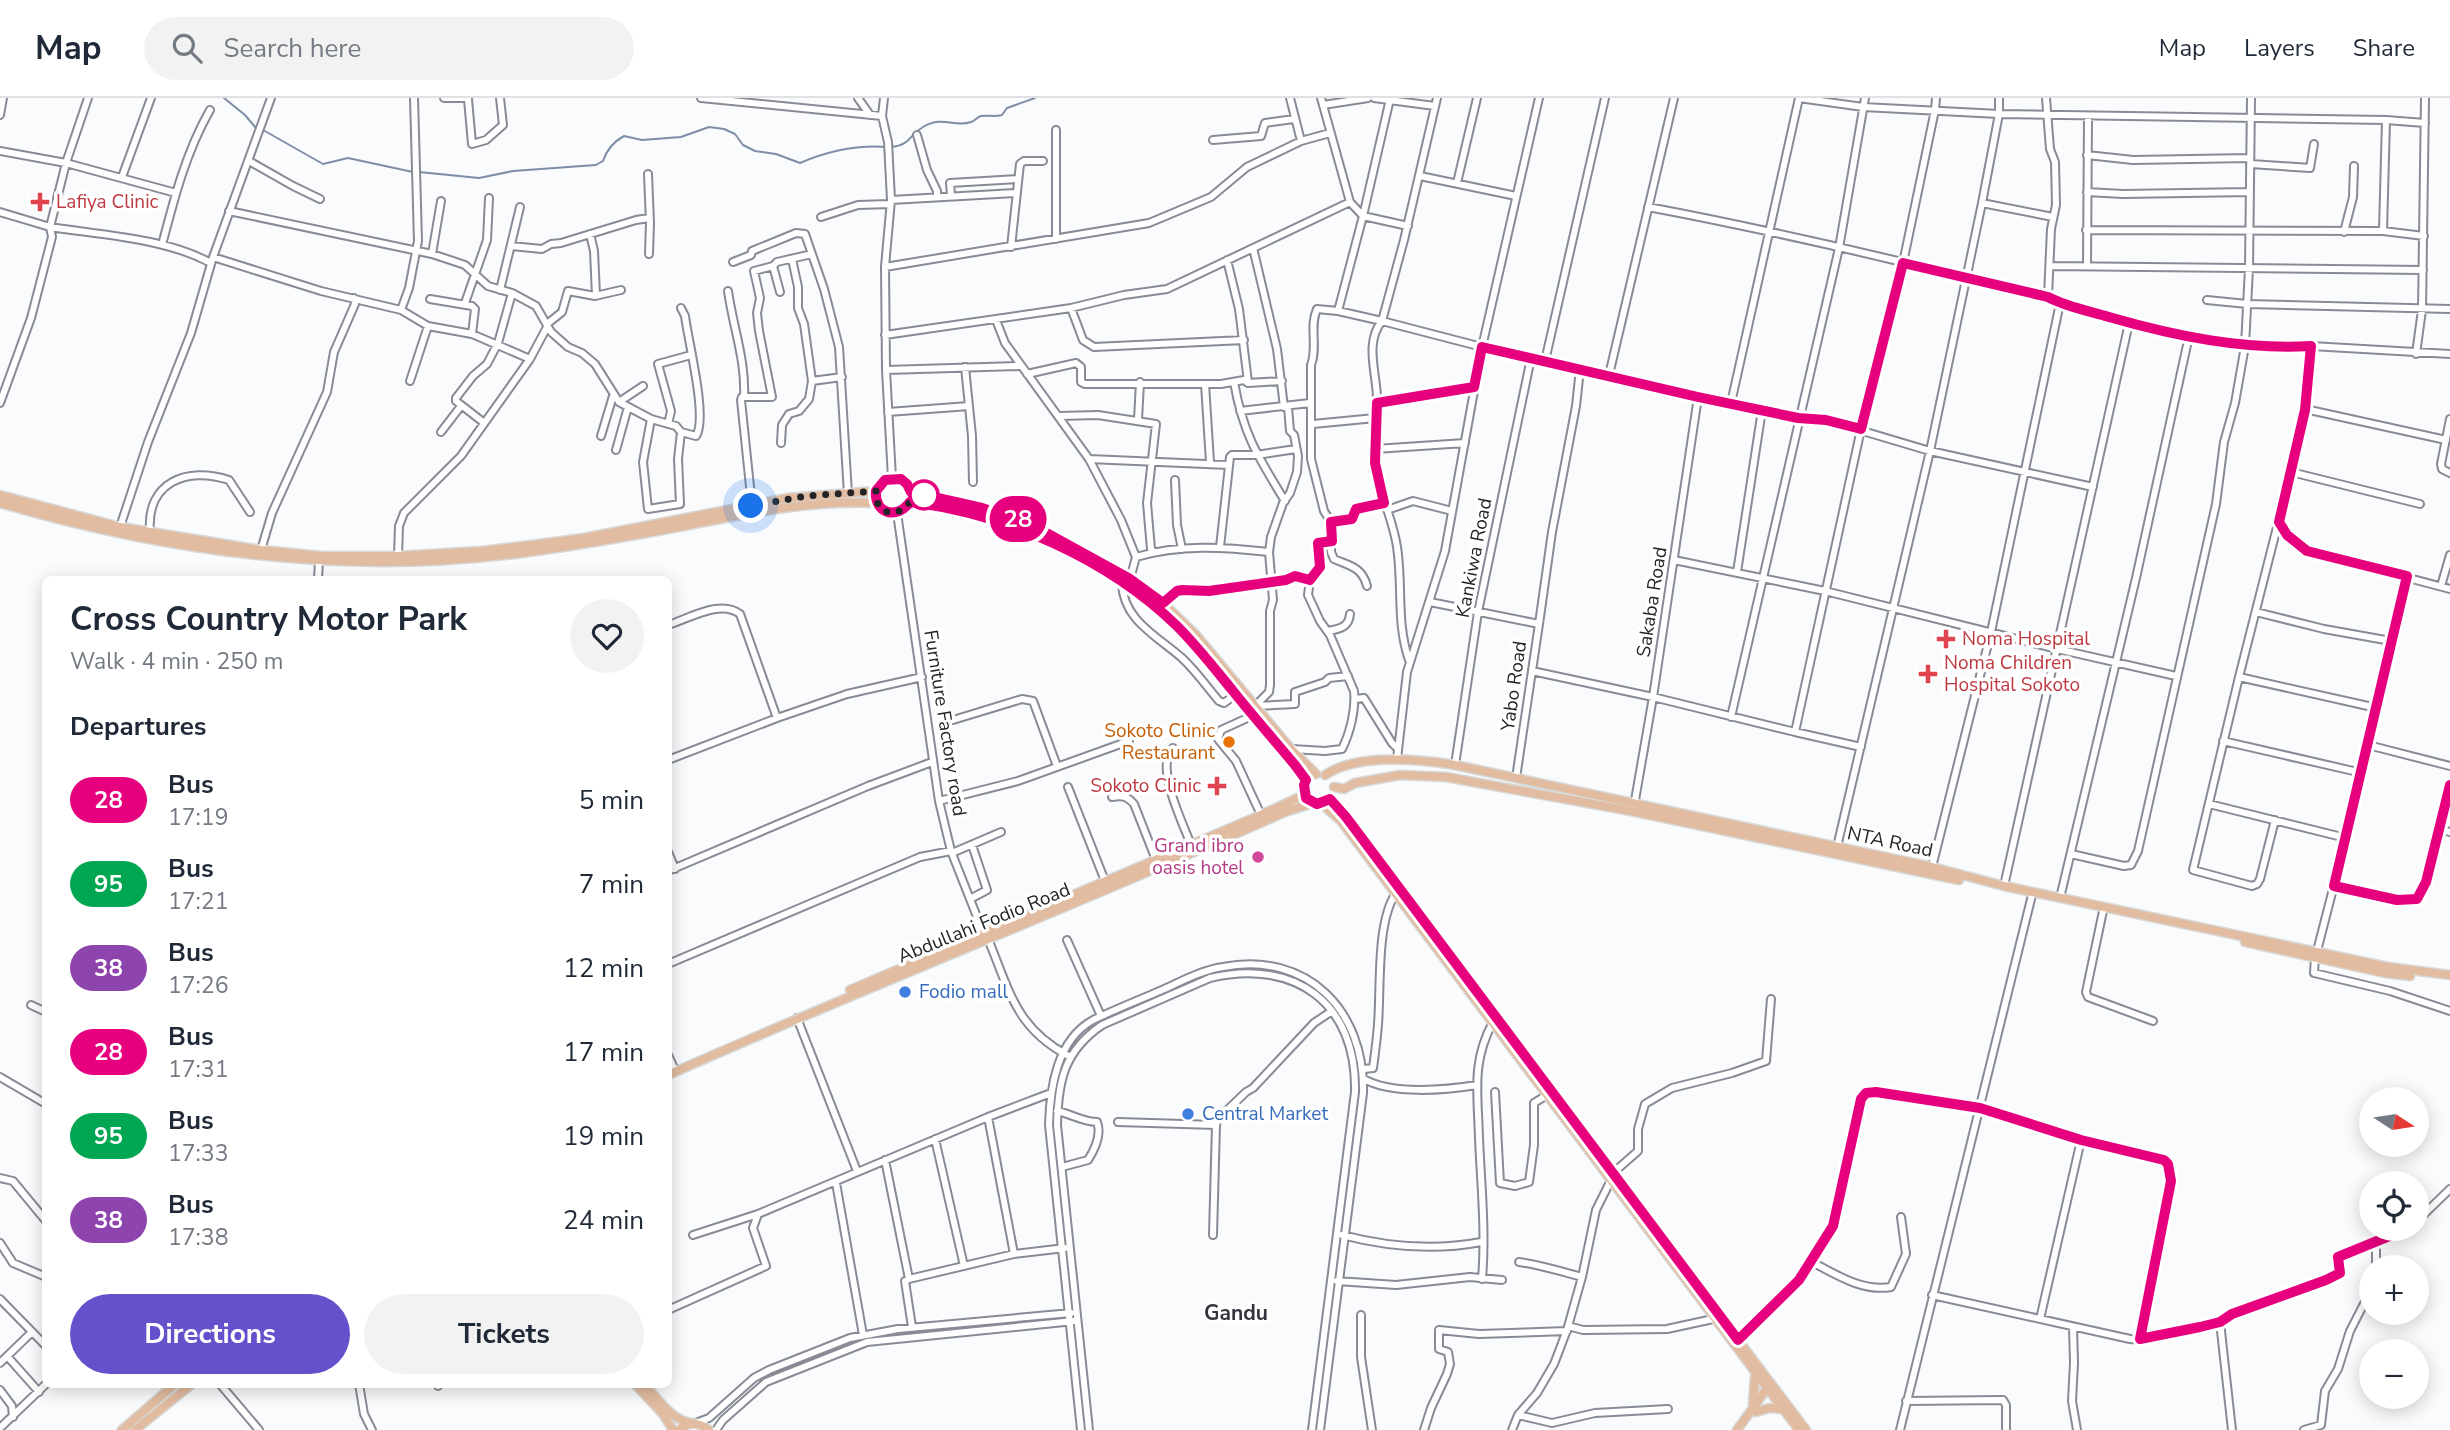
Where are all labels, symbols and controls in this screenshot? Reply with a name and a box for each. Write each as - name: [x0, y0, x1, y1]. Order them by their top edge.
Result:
- search box: [144, 17, 634, 80]
- text: Map: [35, 26, 102, 71]
- icon: search: [168, 29, 206, 67]
- text: Search here: [224, 31, 361, 66]
- text: Map: [2159, 32, 2206, 64]
- text: Layers: [2244, 32, 2315, 64]
- text: Share: [2353, 32, 2415, 64]
- place label: Lafiya Clinic: [56, 189, 159, 215]
- marker: Lafiya Clinic: [30, 192, 50, 212]
- unlabelled marker: [909, 480, 939, 510]
- your location: [733, 488, 768, 523]
- line badge: 28: [986, 496, 1050, 542]
- street label: Kankiwa Road: [1450, 496, 1498, 620]
- text: 28: [1004, 503, 1032, 535]
- street label: Sakaba Road: [1630, 545, 1674, 659]
- text: Cross Country Motor Park: [70, 597, 467, 642]
- button: heart: [570, 599, 644, 673]
- place label: Noma Hospital: [1962, 626, 2090, 652]
- street label: Furniture Factory road: [917, 628, 973, 818]
- marker: Noma Hospital: [1936, 629, 1956, 649]
- street label: Yabo Road: [1495, 639, 1533, 734]
- text: Walk · 4 min · 250 m: [70, 646, 283, 677]
- place label: Noma Children Hospital Sokoto: [1944, 650, 2080, 698]
- marker: Noma Children Hospital Sokoto: [1918, 664, 1938, 684]
- text: Departures: [70, 709, 206, 744]
- place label: Sokoto Clinic Restaurant: [1104, 718, 1215, 766]
- marker: Sokoto Clinic Restaurant: [1221, 734, 1237, 750]
- text: Bus: [168, 767, 214, 802]
- place label: Sokoto Clinic: [1090, 773, 1201, 799]
- marker: Sokoto Clinic: [1207, 776, 1227, 796]
- text: 5 min: [579, 783, 644, 818]
- text: 28: [94, 784, 123, 816]
- text: 17:19: [168, 802, 228, 833]
- street label: NTA Road: [1845, 820, 1935, 864]
- place label: Grand ibro oasis hotel: [1152, 833, 1244, 881]
- marker: Grand ibro oasis hotel: [1250, 849, 1266, 865]
- text: Bus: [168, 851, 214, 886]
- text: 7 min: [579, 867, 644, 902]
- text: 95: [94, 868, 123, 900]
- street label: Abdullahi Fodio Road: [894, 877, 1074, 969]
- text: 17:21: [168, 886, 228, 917]
- text: Bus: [168, 935, 214, 970]
- text: 12 min: [563, 951, 644, 986]
- text: 38: [94, 952, 123, 984]
- text: 17:26: [168, 970, 228, 1001]
- place label: Fodio mall: [919, 979, 1009, 1005]
- marker: Fodio mall: [897, 984, 913, 1000]
- text: Bus: [168, 1019, 214, 1054]
- text: 17 min: [563, 1035, 644, 1070]
- text: 28: [94, 1036, 123, 1068]
- text: 17:31: [168, 1054, 228, 1085]
- north arrow: [2359, 1087, 2429, 1157]
- map controls: [2359, 1087, 2429, 1409]
- place label: Central Market: [1202, 1101, 1328, 1127]
- text: Bus: [168, 1103, 214, 1138]
- marker: Central Market: [1180, 1106, 1196, 1122]
- text: 19 min: [563, 1119, 644, 1154]
- text: 95: [94, 1120, 123, 1152]
- text: 17:33: [168, 1138, 228, 1169]
- button: locate: [2359, 1171, 2429, 1241]
- text: Bus: [168, 1187, 214, 1222]
- text: 24 min: [563, 1203, 644, 1238]
- text: 38: [94, 1204, 123, 1236]
- text: 17:38: [168, 1222, 228, 1253]
- button: +: [2359, 1255, 2429, 1325]
- button: Directions: [70, 1294, 350, 1374]
- button: Tickets: [364, 1294, 644, 1374]
- district label: Gandu: [1204, 1299, 1268, 1327]
- button: −: [2359, 1339, 2429, 1409]

